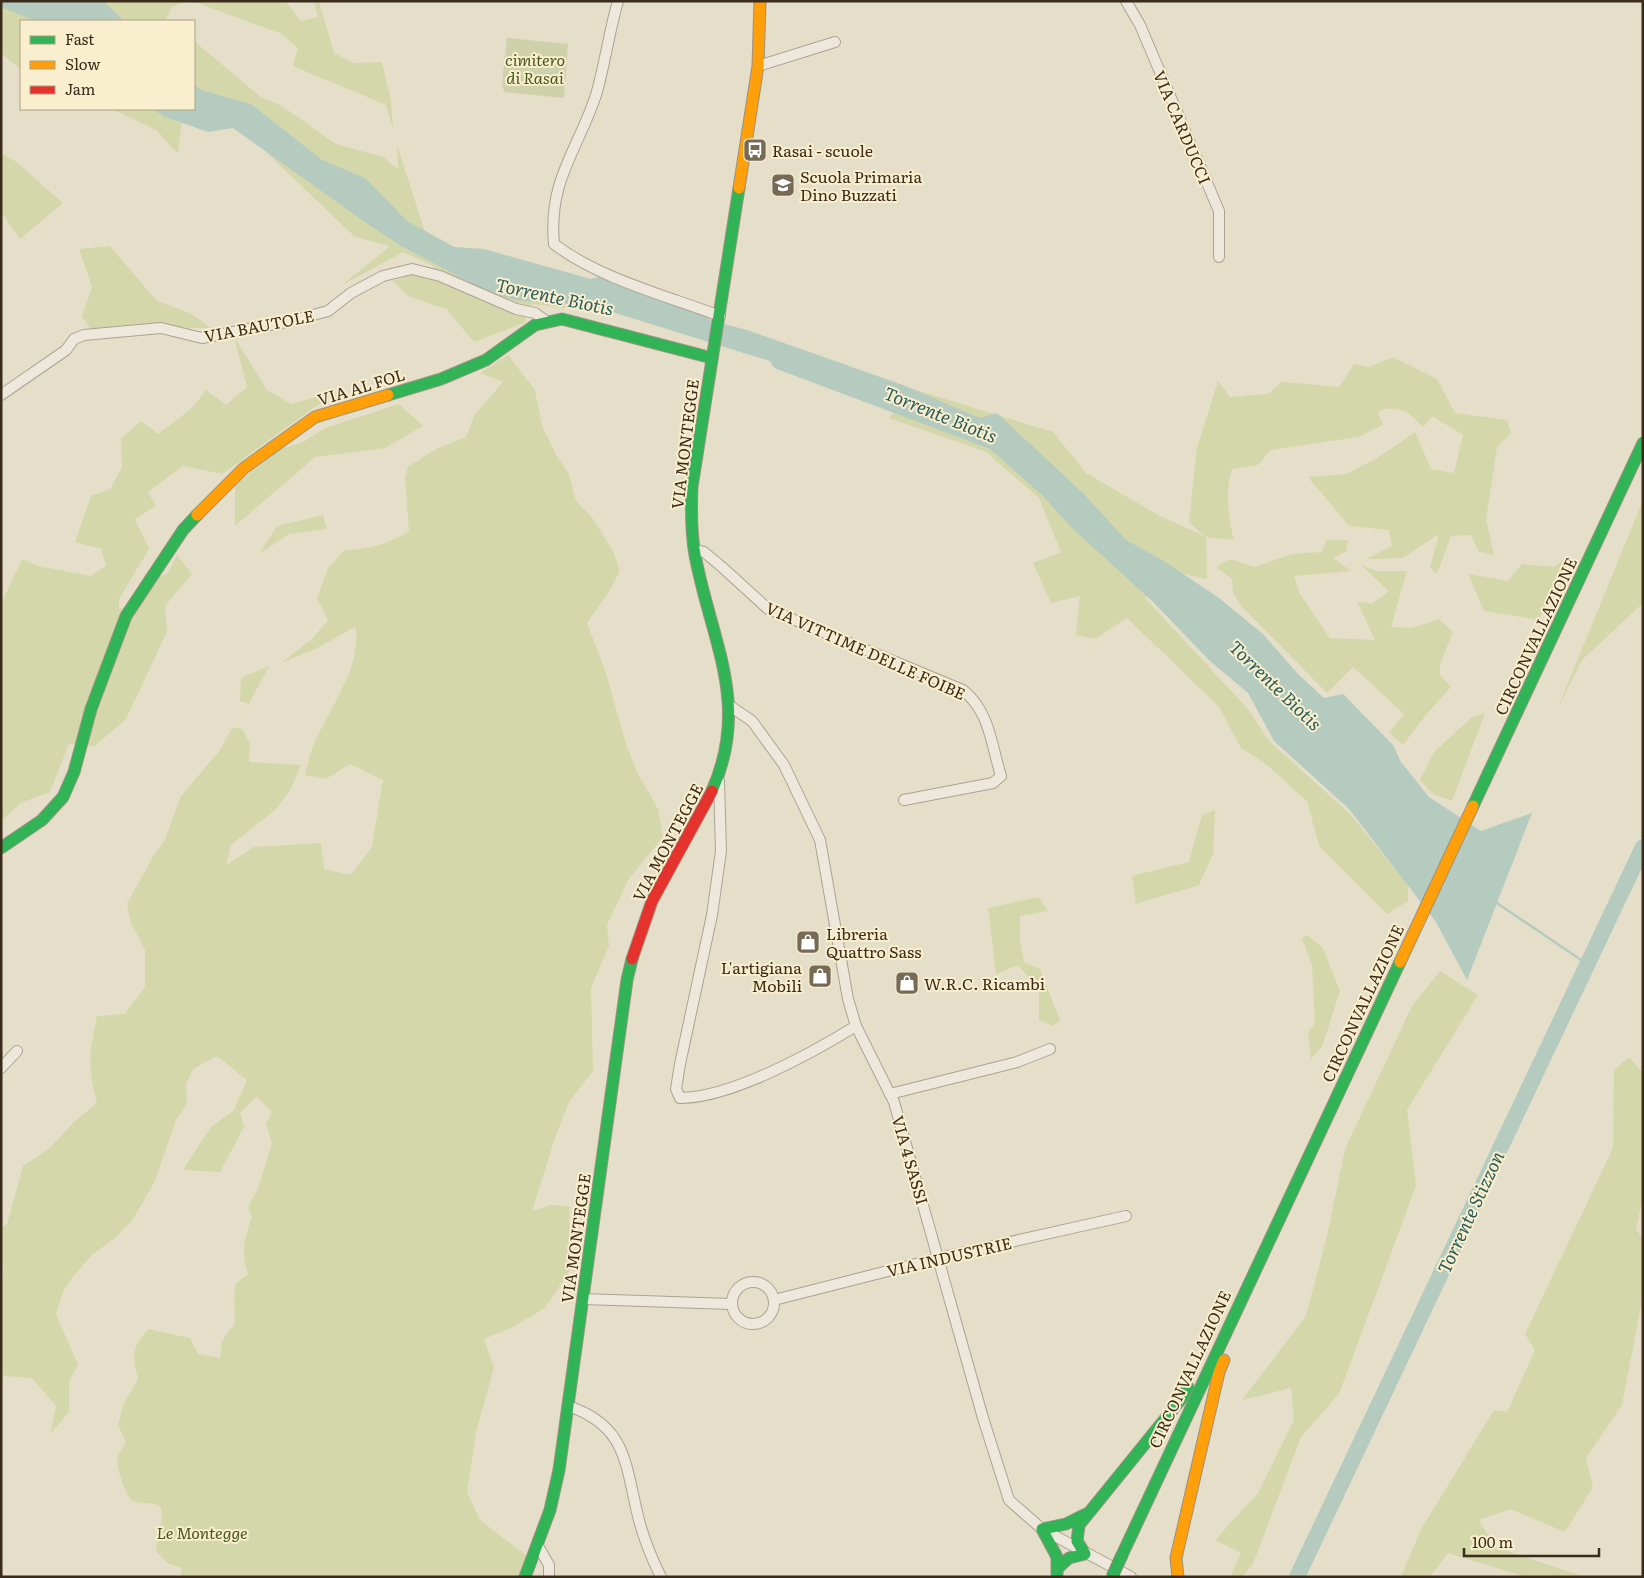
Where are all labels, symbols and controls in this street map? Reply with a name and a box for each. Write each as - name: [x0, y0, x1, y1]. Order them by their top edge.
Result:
- legend: [20, 20, 195, 110]
- text: Fast: [65, 27, 94, 50]
- park label: cimitero di Rasai: [505, 47, 565, 89]
- text: Slow: [65, 52, 100, 75]
- street label: VIA CARDUCCI: [1148, 66, 1218, 188]
- text: Jam: [65, 77, 96, 100]
- bus stop icon: Rasai - scuole: [742, 137, 768, 163]
- place label: Rasai - scuole: [772, 138, 873, 162]
- place label: Scuola Primaria Dino Buzzati: [800, 164, 922, 206]
- school or university icon: Scuola Primaria Dino Buzzati: [770, 172, 796, 198]
- water label: Torrente Biotis: [494, 270, 616, 322]
- street label: VIA BAUTOLE: [202, 303, 316, 347]
- street label: VIA AL FOL: [314, 361, 408, 411]
- street label: VIA MONTEGGE: [664, 378, 704, 510]
- water label: Torrente Biotis: [881, 379, 1002, 449]
- street label: CIRCONVALLAZIONE: [1488, 553, 1582, 719]
- street label: VIA VITTIME DELLE FOIBE: [762, 595, 970, 705]
- water label: Torrente Biotis: [1224, 634, 1328, 736]
- street label: VIA MONTEGGE: [626, 779, 708, 905]
- street label: CIRCONVALLAZIONE: [1315, 920, 1409, 1086]
- place label: Libreria Quattro Sass: [826, 921, 921, 963]
- shop icon: Libreria Quattro Sass: [795, 929, 821, 955]
- place label: L'artigiana Mobili: [721, 955, 802, 997]
- shop icon: L'artigiana Mobili: [807, 963, 833, 989]
- shop icon: W.R.C. Ricambi: [894, 970, 920, 996]
- place label: W.R.C. Ricambi: [924, 971, 1045, 995]
- street label: VIA 4 SASSI: [887, 1112, 935, 1208]
- water label: Torrente Stizzon: [1430, 1146, 1510, 1278]
- street label: VIA MONTEGGE: [554, 1172, 596, 1304]
- street label: VIA INDUSTRIE: [884, 1230, 1014, 1282]
- street label: CIRCONVALLAZIONE: [1142, 1286, 1236, 1452]
- park label: Le Montegge: [156, 1520, 248, 1544]
- scale bar: [1464, 1526, 1599, 1558]
- text: 100 m: [1472, 1530, 1513, 1553]

